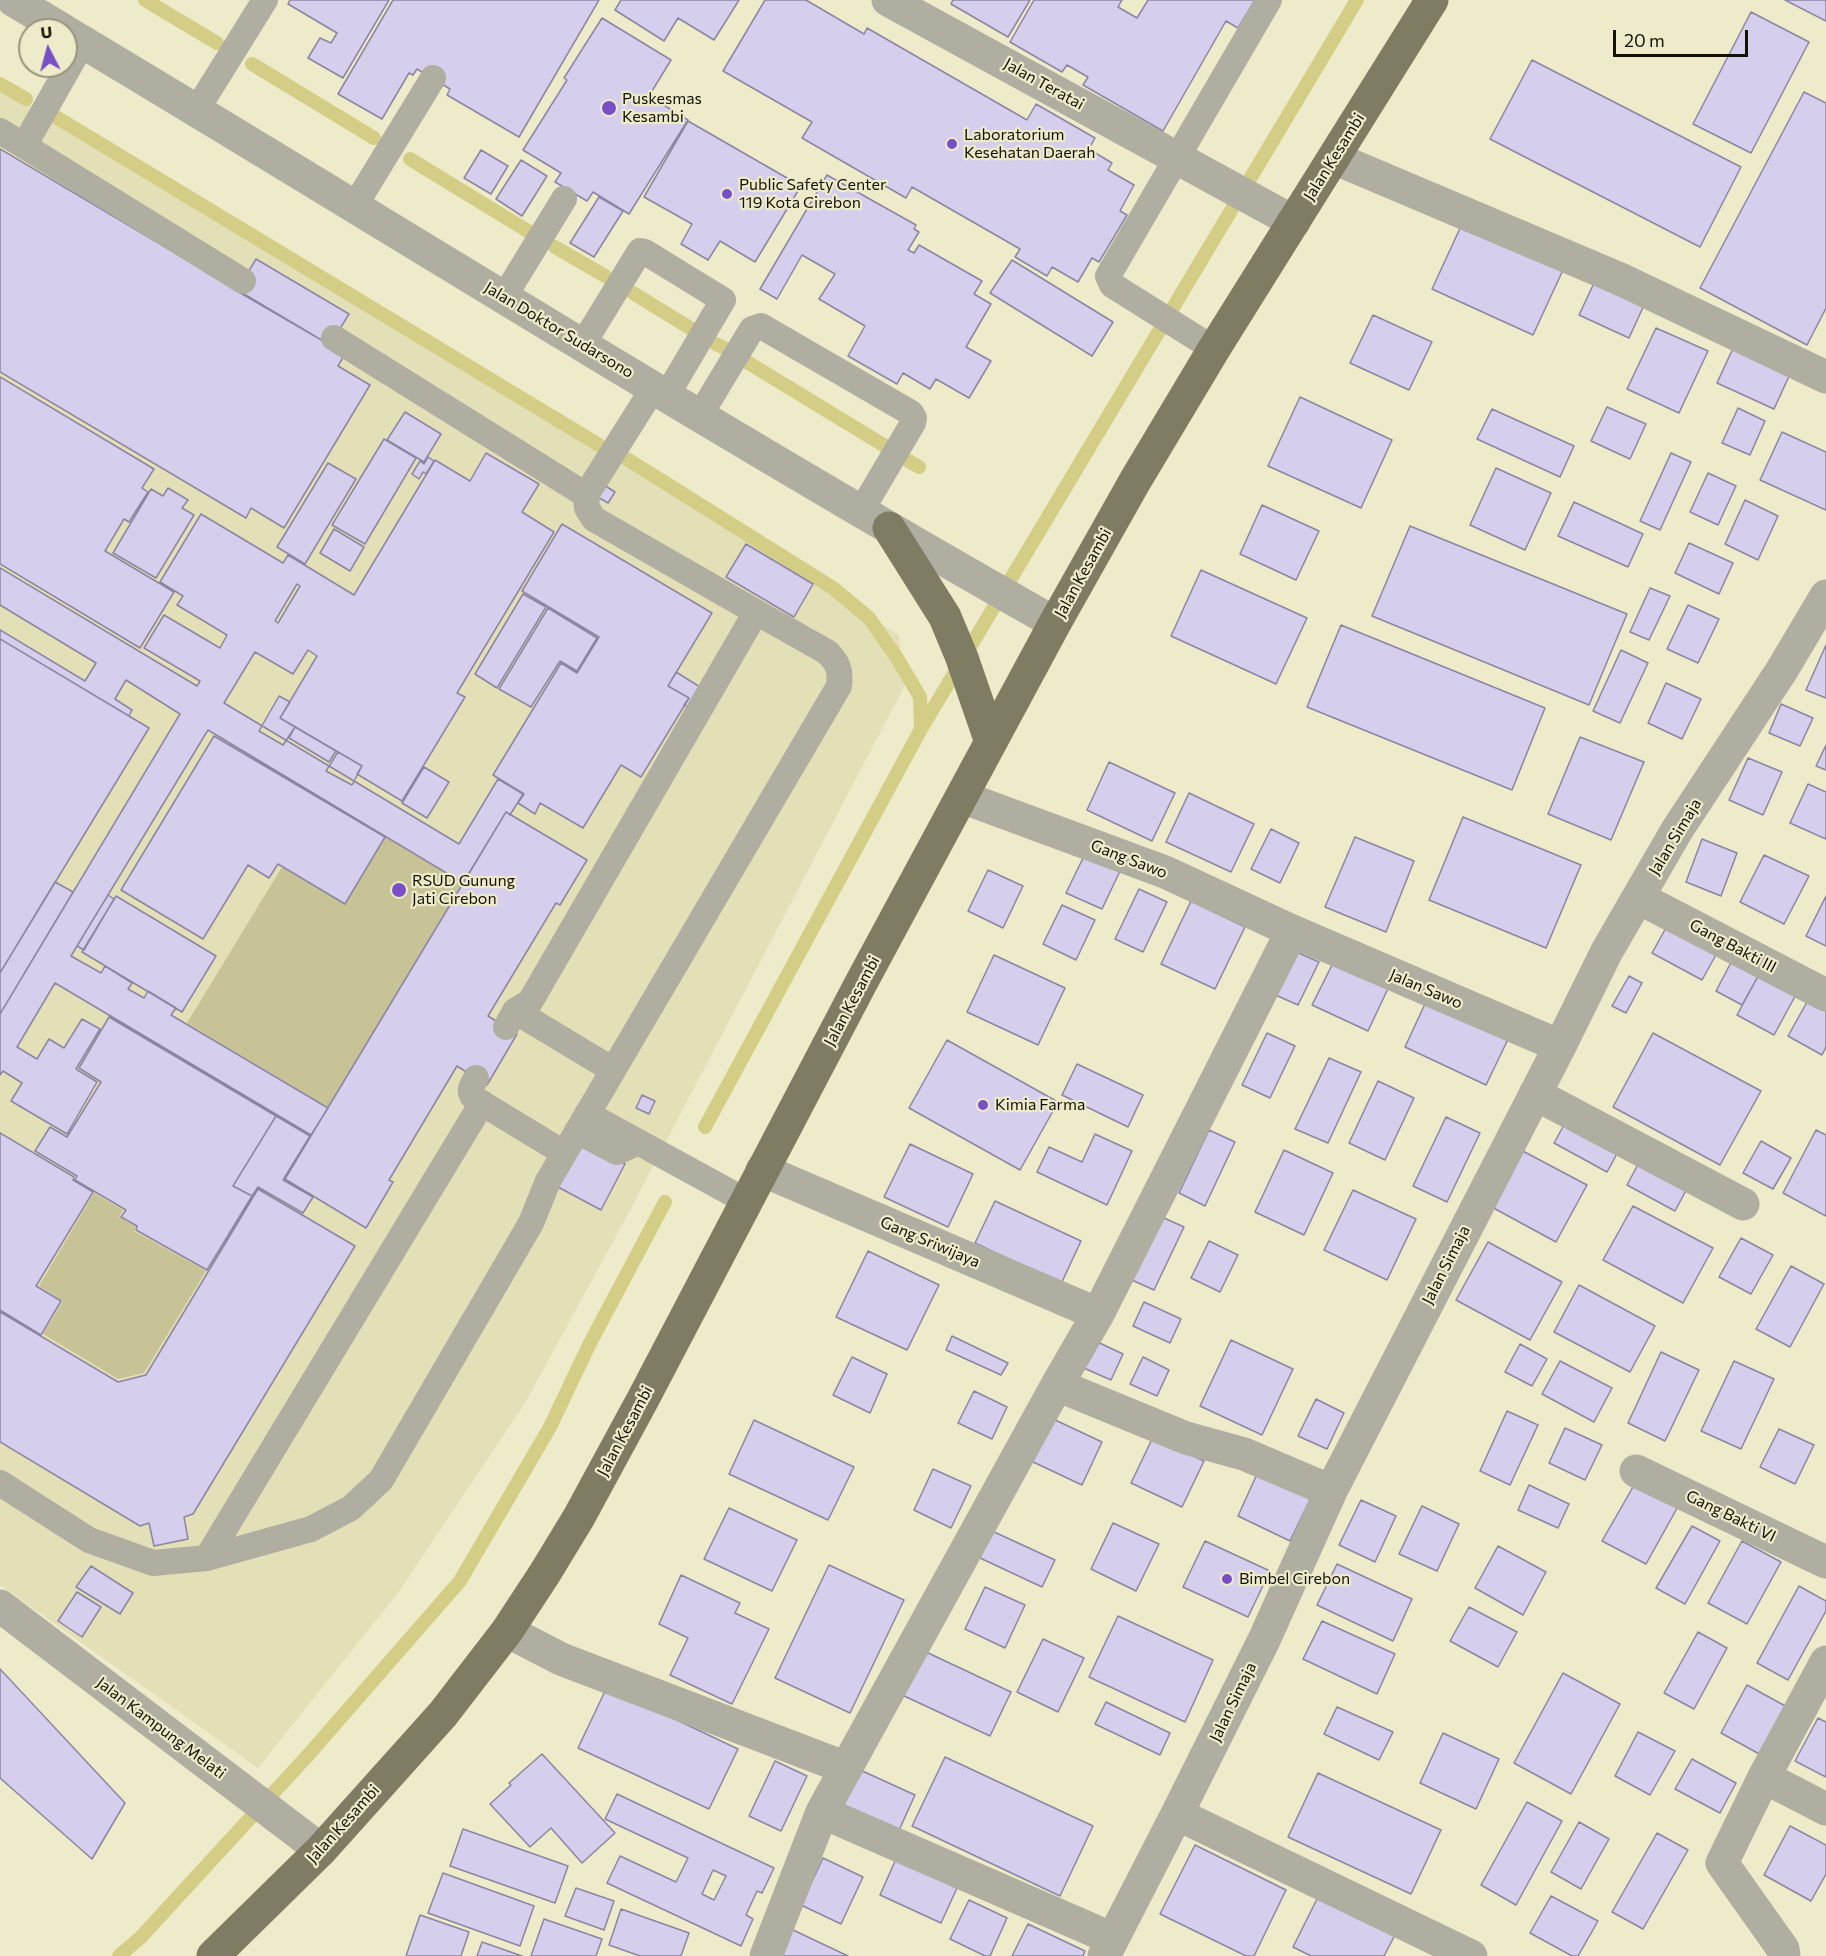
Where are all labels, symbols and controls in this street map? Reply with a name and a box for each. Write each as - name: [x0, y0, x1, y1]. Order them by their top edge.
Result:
- north arrow: [18, 18, 78, 78]
- scale bar: [1616, 18, 1751, 56]
- text: U: [39, 22, 53, 42]
- text: 20 m: [1624, 29, 1665, 51]
- street label: Jalan Teratai: [1001, 54, 1087, 114]
- place label: Puskesmas Kesambi: [622, 89, 702, 127]
- marker: Puskesmas Kesambi: [600, 99, 618, 117]
- street label: Jalan Kesambi: [1300, 110, 1368, 204]
- place label: Laboratorium Kesehatan Daerah: [964, 125, 1095, 163]
- marker: Laboratorium Kesehatan Daerah: [945, 137, 959, 151]
- place label: Public Safety Center 119 Kota Cirebon: [739, 175, 886, 213]
- marker: Public Safety Center 119 Kota Cirebon: [720, 187, 734, 201]
- street label: Jalan Doktor Sudarsono: [481, 278, 637, 382]
- street label: Jalan Kesambi: [1050, 525, 1116, 621]
- street label: Jalan Simaja: [1645, 795, 1705, 879]
- street label: Gang Sawo: [1088, 836, 1170, 882]
- place label: RSUD Gunung Jati Cirebon: [412, 871, 515, 909]
- marker: RSUD Gunung Jati Cirebon: [390, 881, 408, 899]
- street label: Gang Bakti III: [1686, 915, 1780, 977]
- street label: Jalan Kesambi: [820, 953, 884, 1049]
- street label: Jalan Sawo: [1387, 965, 1465, 1013]
- place label: Kimia Farma: [995, 1095, 1085, 1115]
- marker: Kimia Farma: [976, 1098, 990, 1112]
- street label: Gang Sriwijaya: [877, 1212, 983, 1272]
- street label: Jalan Simaja: [1418, 1222, 1474, 1308]
- street label: Jalan Kesambi: [593, 1383, 657, 1479]
- street label: Gang Bakti VI: [1683, 1486, 1779, 1546]
- place label: Bimbel Cirebon: [1239, 1569, 1350, 1589]
- marker: Bimbel Cirebon: [1220, 1572, 1234, 1586]
- street label: Jalan Simaja: [1206, 1659, 1260, 1745]
- street label: Jalan Kampung Melati: [93, 1673, 229, 1783]
- street label: Jalan Kesambi: [303, 1781, 383, 1867]

